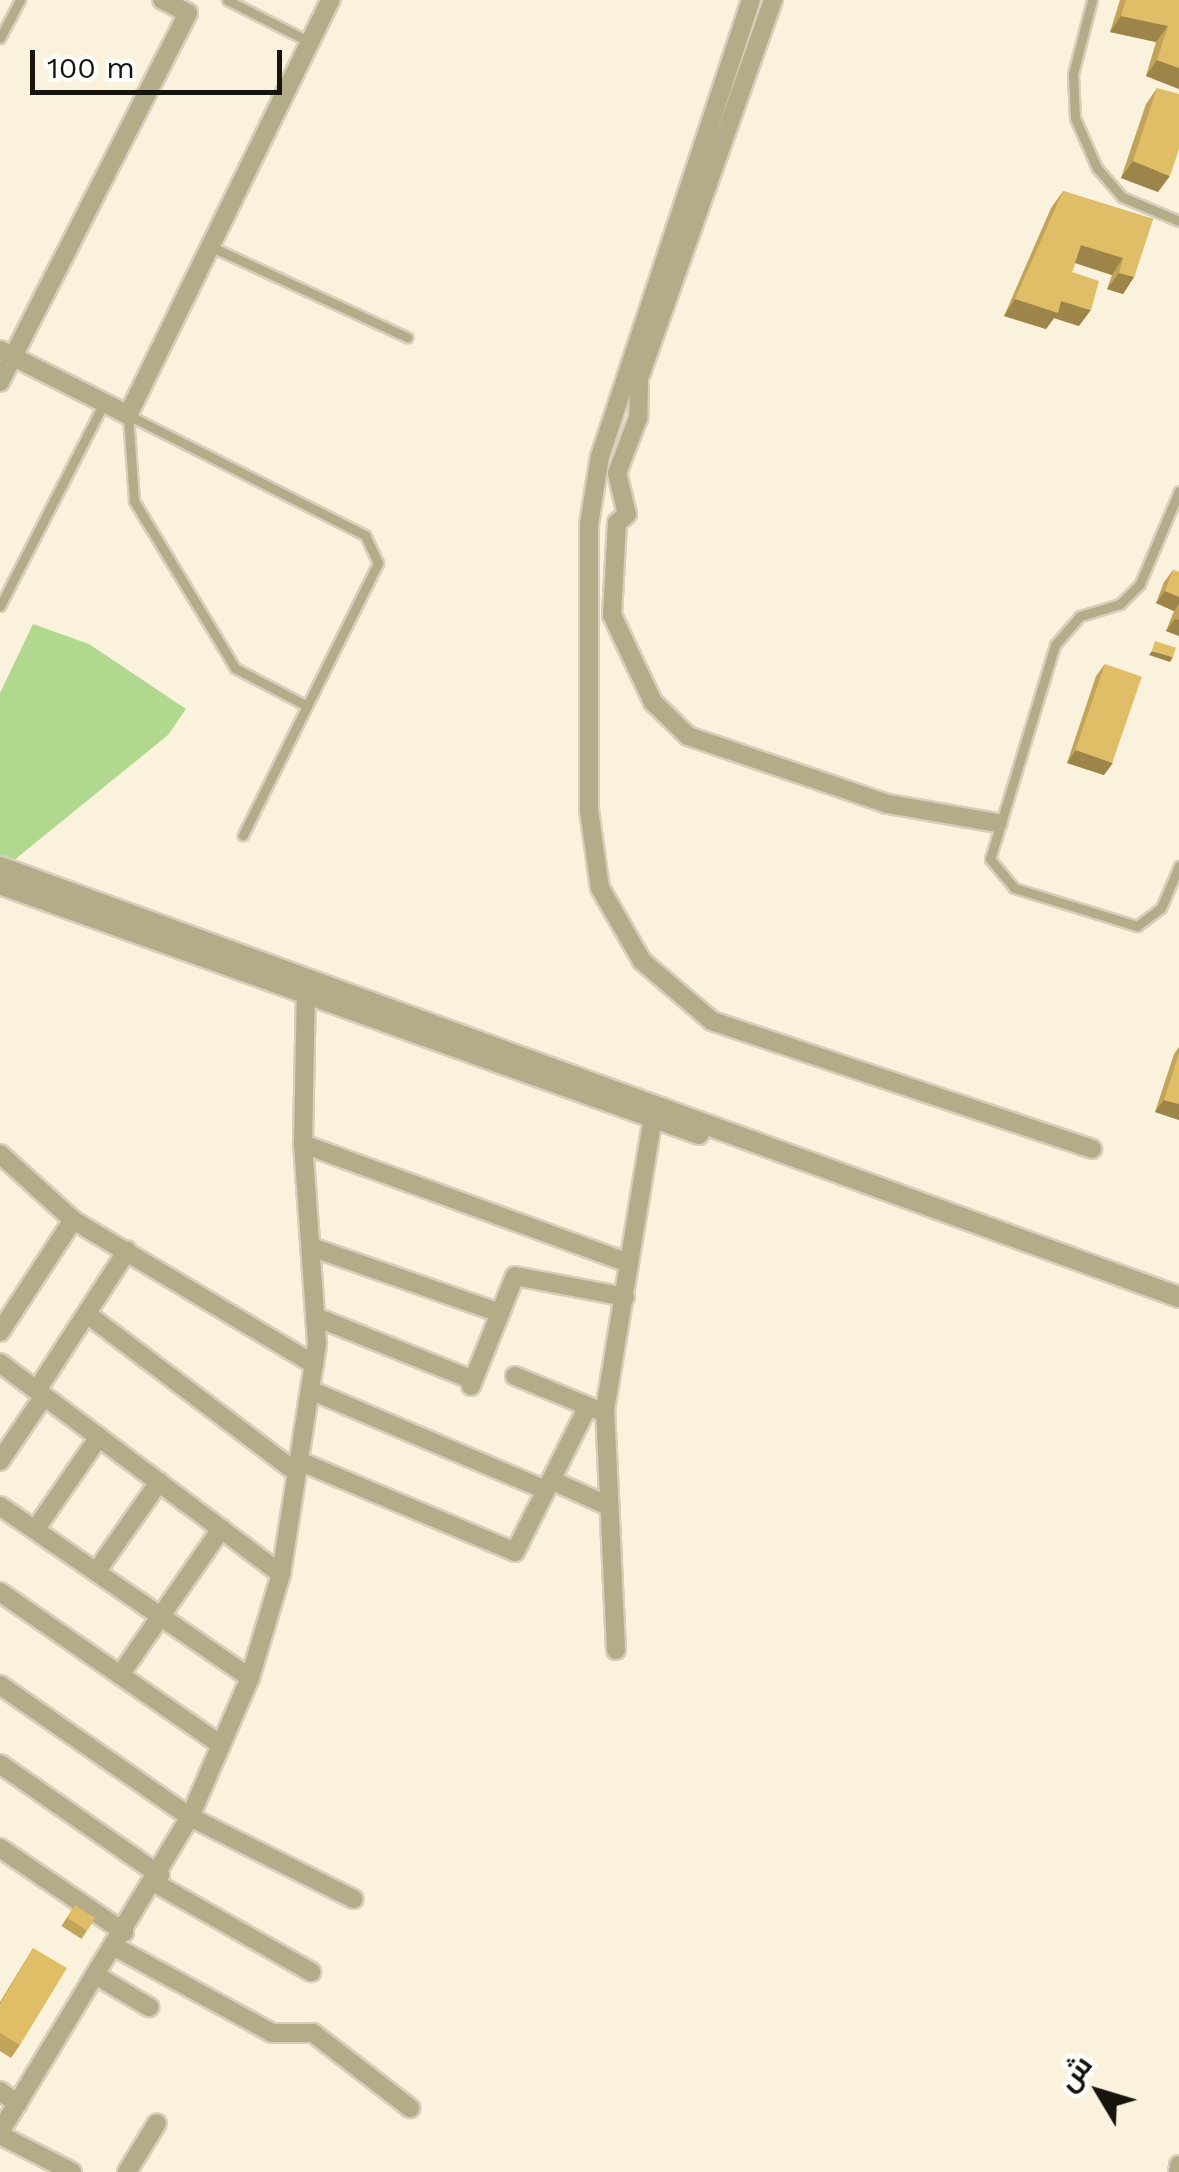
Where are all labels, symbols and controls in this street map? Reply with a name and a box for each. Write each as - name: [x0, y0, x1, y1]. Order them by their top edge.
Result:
- scale bar: [35, 30, 288, 92]
- text: 100 m: [47, 50, 135, 85]
- north arrow: [1049, 2042, 1149, 2142]
- text: ش: [1051, 2049, 1099, 2098]

